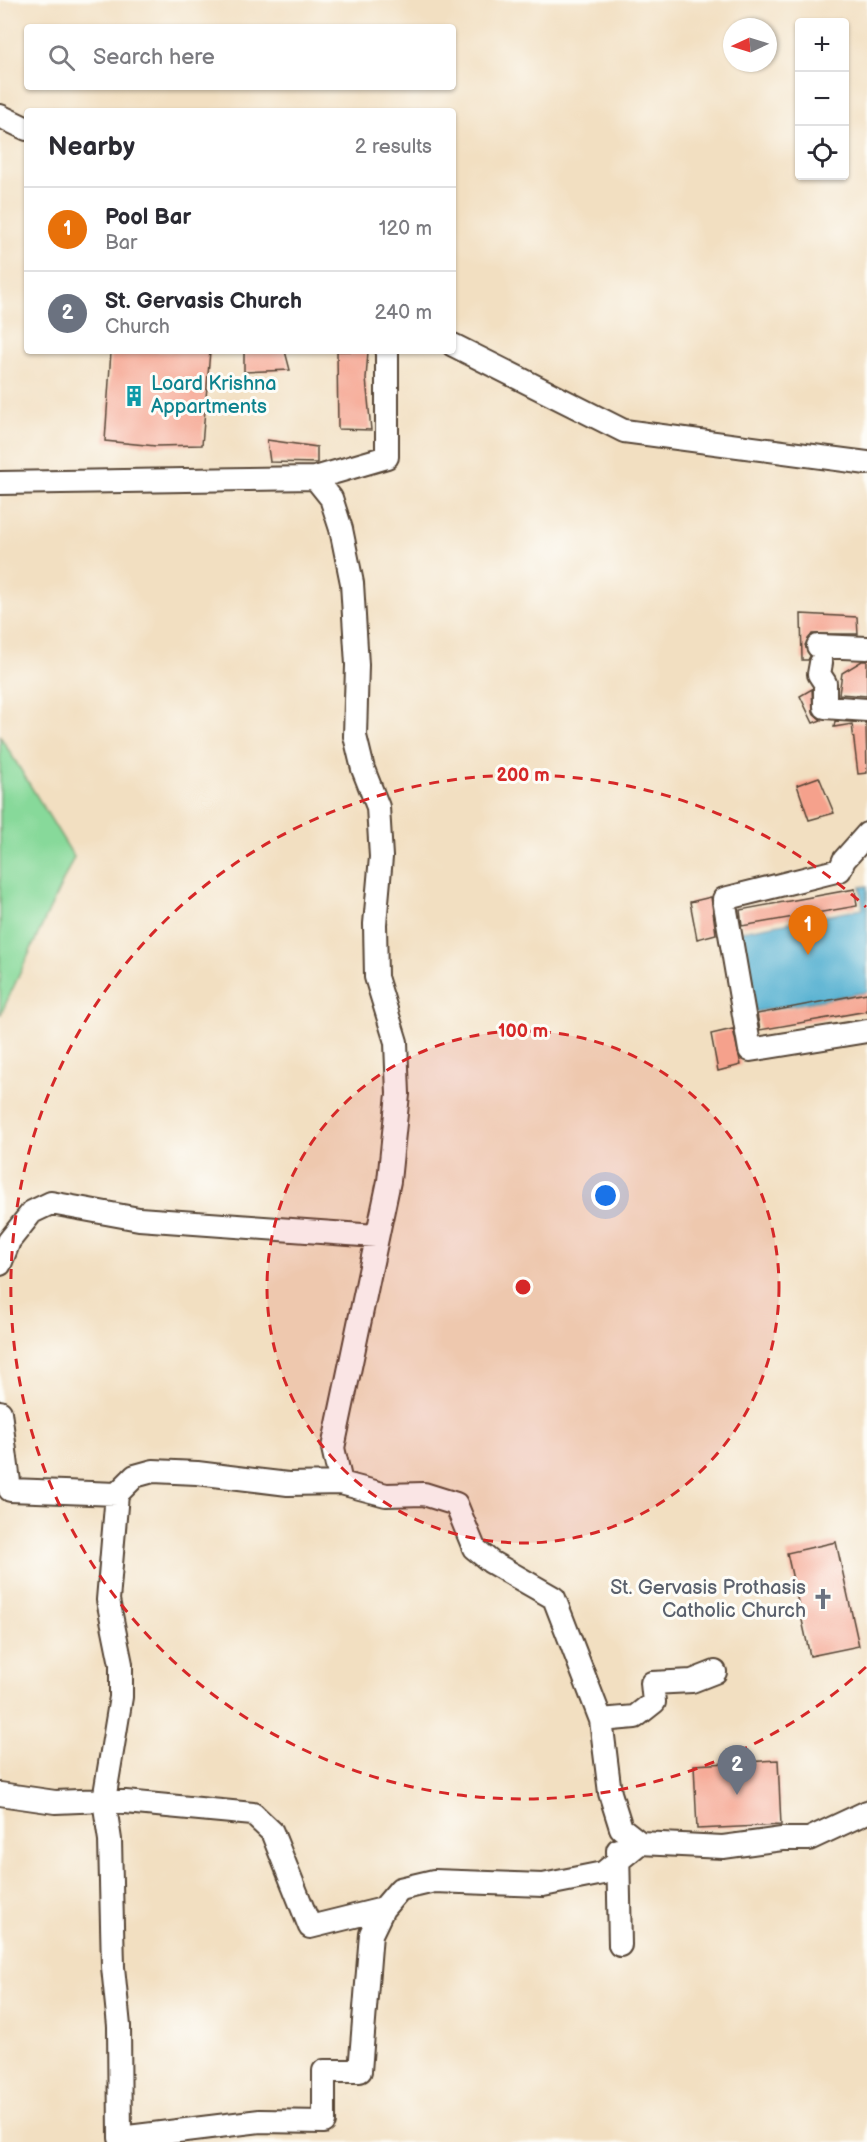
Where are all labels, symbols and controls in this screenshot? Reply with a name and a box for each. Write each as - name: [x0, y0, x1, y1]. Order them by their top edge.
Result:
- north arrow: [723, 18, 777, 72]
- map controls: [795, 18, 849, 180]
- button: +: [795, 18, 849, 72]
- search box: [24, 24, 456, 90]
- icon: search: [45, 41, 78, 74]
- text: Search here: [93, 44, 215, 71]
- button: −: [795, 72, 849, 126]
- button: locate: [795, 126, 849, 180]
- text: Nearby: [48, 132, 135, 163]
- text: 2 results: [355, 135, 432, 159]
- text: Pool Bar: [105, 204, 191, 231]
- text: 1: [63, 217, 72, 241]
- text: 120 m: [379, 217, 432, 241]
- text: Bar: [105, 231, 137, 255]
- text: St. Gervasis Church: [105, 288, 302, 315]
- text: 2: [62, 301, 73, 325]
- text: 240 m: [375, 301, 432, 325]
- text: Church: [105, 315, 170, 339]
- place label: Loard Krishna Appartments: [151, 372, 277, 419]
- building icon: Loard Krishna Appartments: [122, 384, 146, 408]
- text: 200 m: [496, 765, 550, 786]
- pin: 1: [788, 906, 828, 955]
- text: 100 m: [498, 1021, 548, 1042]
- your location: [591, 1181, 620, 1210]
- centre of rings: [513, 1277, 533, 1297]
- place label: St. Gervasis Prothasis Catholic Church: [610, 1576, 806, 1623]
- church icon: St. Gervasis Prothasis Catholic Church: [811, 1587, 835, 1611]
- pin: 2: [718, 1746, 756, 1795]

